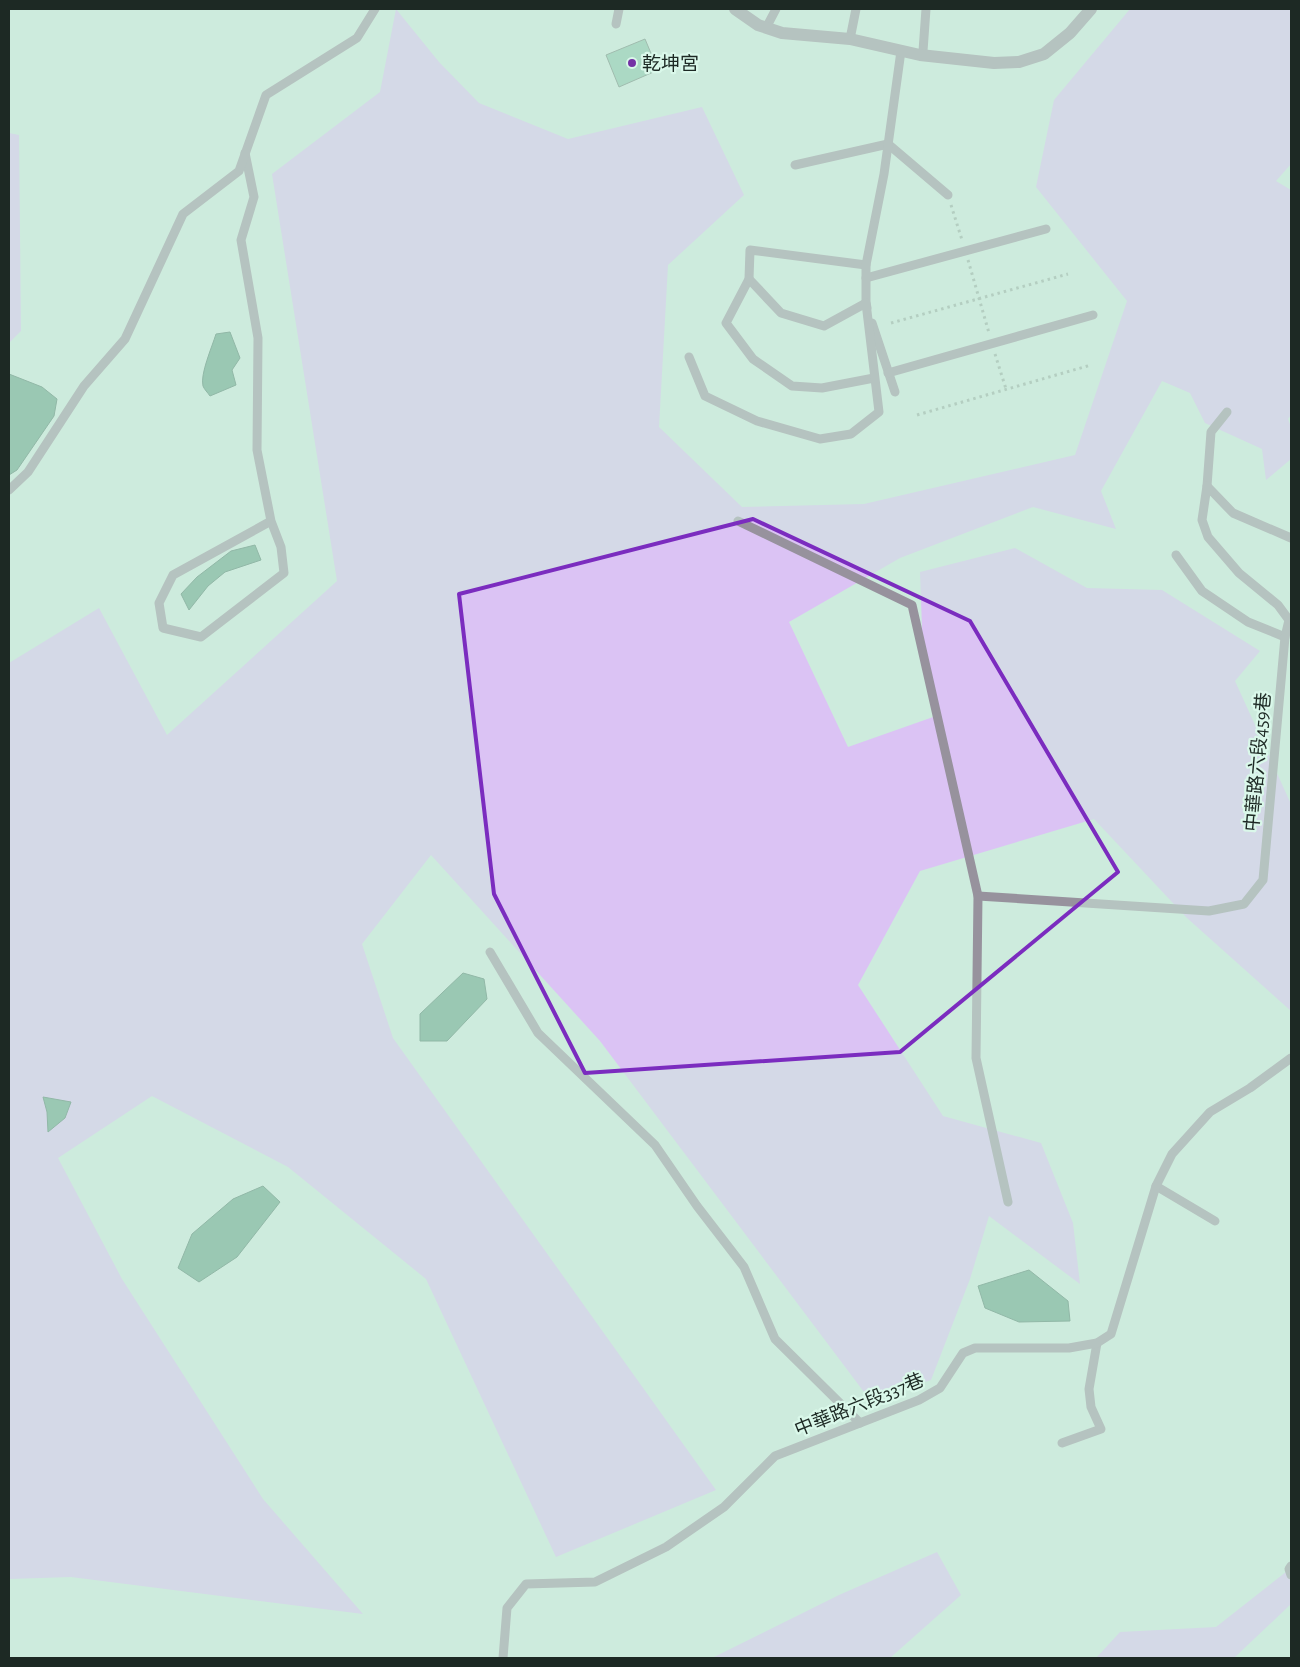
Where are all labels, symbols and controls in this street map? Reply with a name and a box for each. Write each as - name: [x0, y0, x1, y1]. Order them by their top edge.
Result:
- place label: 乾坤宮: [642, 53, 699, 74]
- marker: 乾坤宮: [626, 57, 638, 69]
- street label: 中華路六段459巷: [1241, 691, 1274, 833]
- street label: 中華路六段337巷: [791, 1369, 927, 1440]

